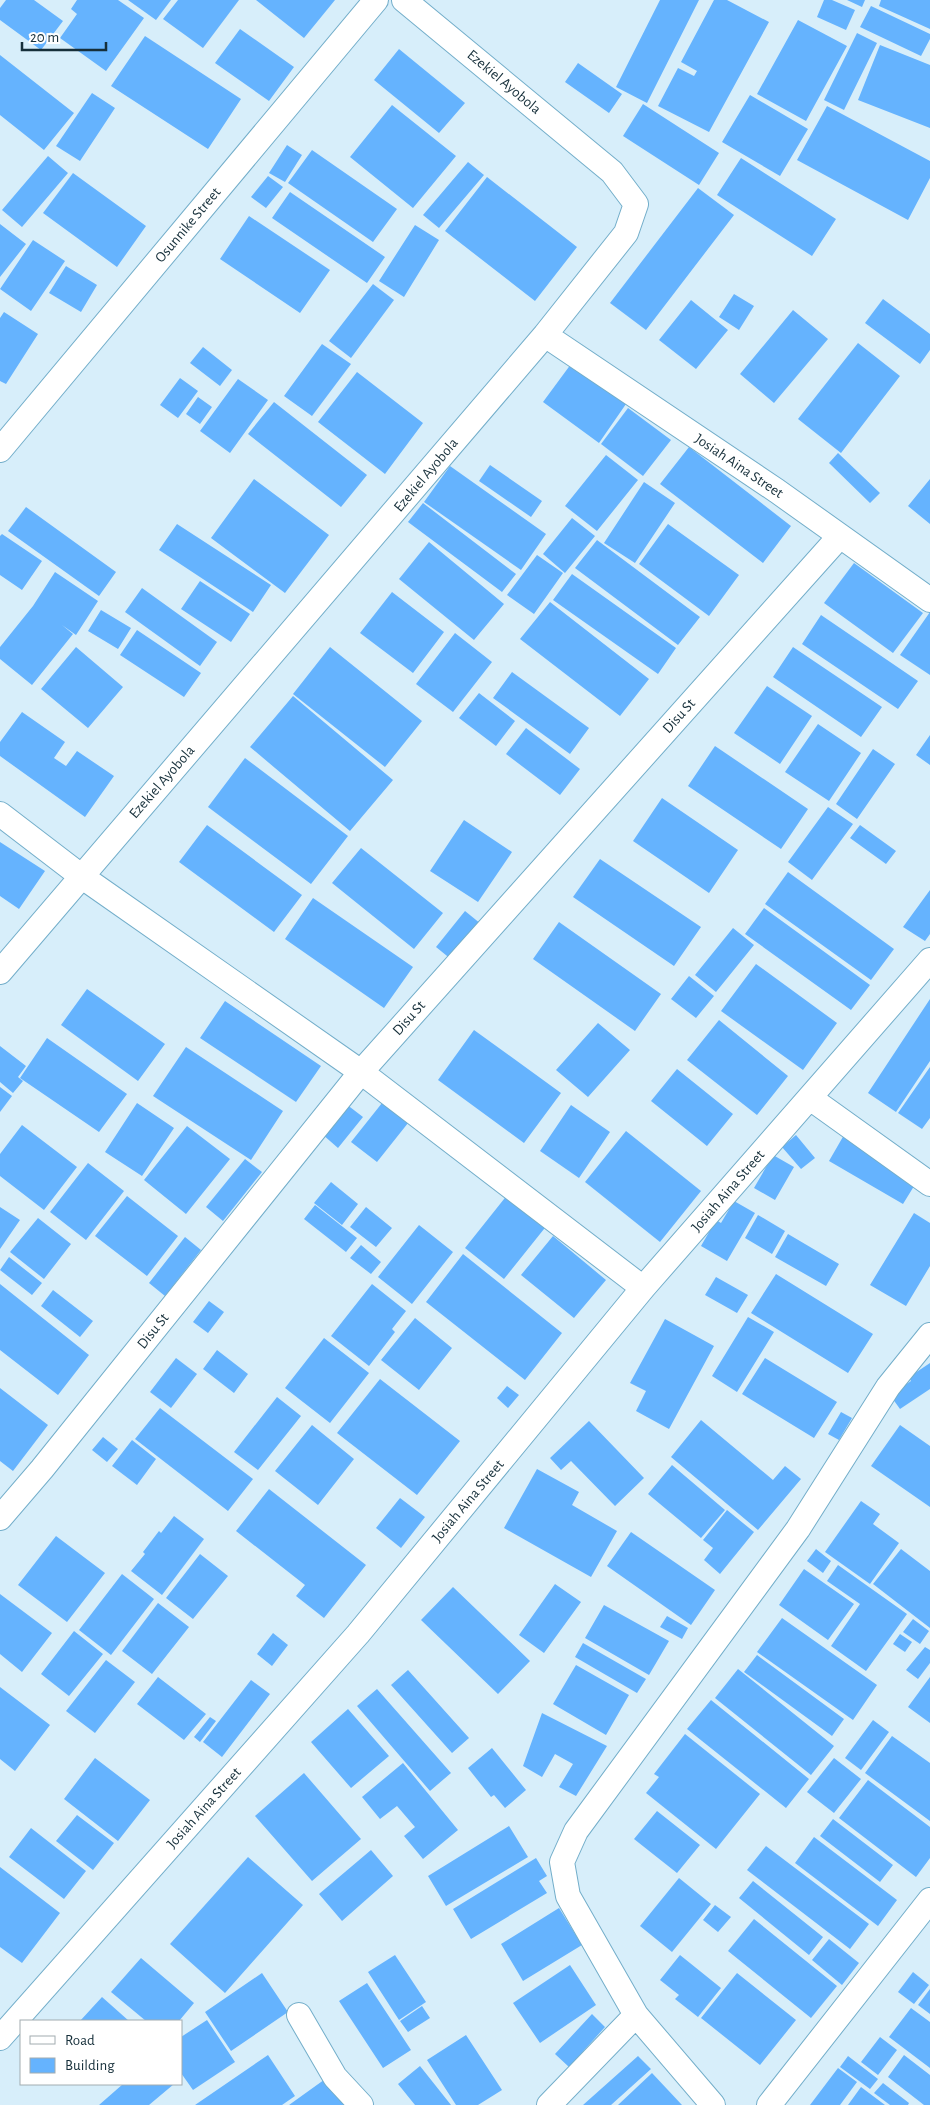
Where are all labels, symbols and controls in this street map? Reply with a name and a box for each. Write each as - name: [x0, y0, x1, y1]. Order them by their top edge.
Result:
- scale bar: [22, 20, 106, 52]
- text: 20 m: [30, 30, 59, 45]
- street label: Ezekiel Ayobola: [464, 47, 544, 117]
- street label: Osunnike Street: [152, 184, 224, 265]
- street label: Josiah Aina Street: [692, 431, 786, 501]
- street label: Ezekiel Ayobola: [391, 435, 461, 515]
- street label: Disu St: [660, 696, 698, 736]
- street label: Ezekiel Ayobola: [126, 743, 198, 821]
- street label: Disu St: [390, 998, 428, 1038]
- street label: Josiah Aina Street: [689, 1147, 768, 1235]
- street label: Disu St: [134, 1310, 172, 1352]
- street label: Josiah Aina Street: [429, 1457, 507, 1545]
- street label: Josiah Aina Street: [164, 1765, 244, 1851]
- legend: [20, 2020, 182, 2085]
- text: Road: [65, 2033, 95, 2048]
- text: Building: [65, 2058, 115, 2073]

